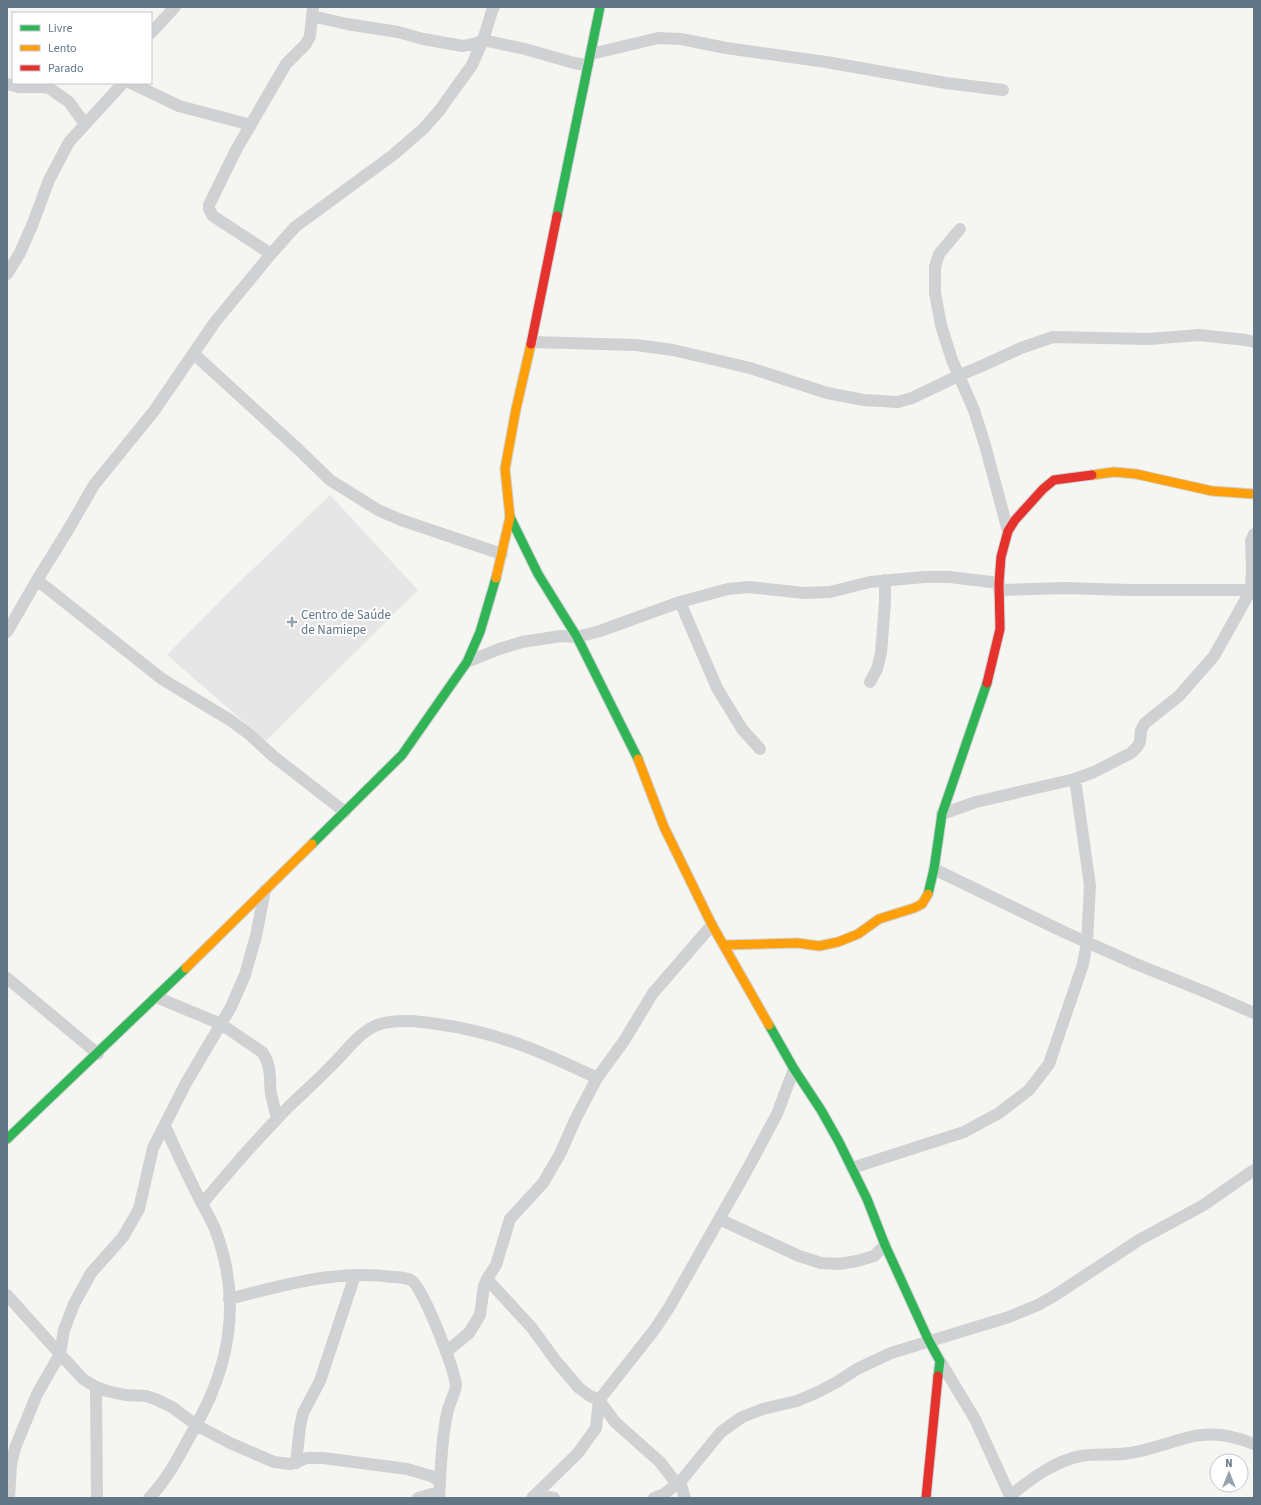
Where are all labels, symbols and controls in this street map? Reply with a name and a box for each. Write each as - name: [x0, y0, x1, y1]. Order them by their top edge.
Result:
- legend: [12, 12, 152, 84]
- text: Livre: [48, 20, 72, 37]
- text: Lento: [48, 40, 77, 57]
- text: Parado: [48, 60, 83, 77]
- place label: Centro de Saúde de Namiepe: [301, 606, 391, 639]
- marker: Centro de Saúde de Namiepe: [286, 616, 298, 628]
- north arrow: [1209, 1453, 1249, 1493]
- text: N: [1225, 1456, 1233, 1471]

